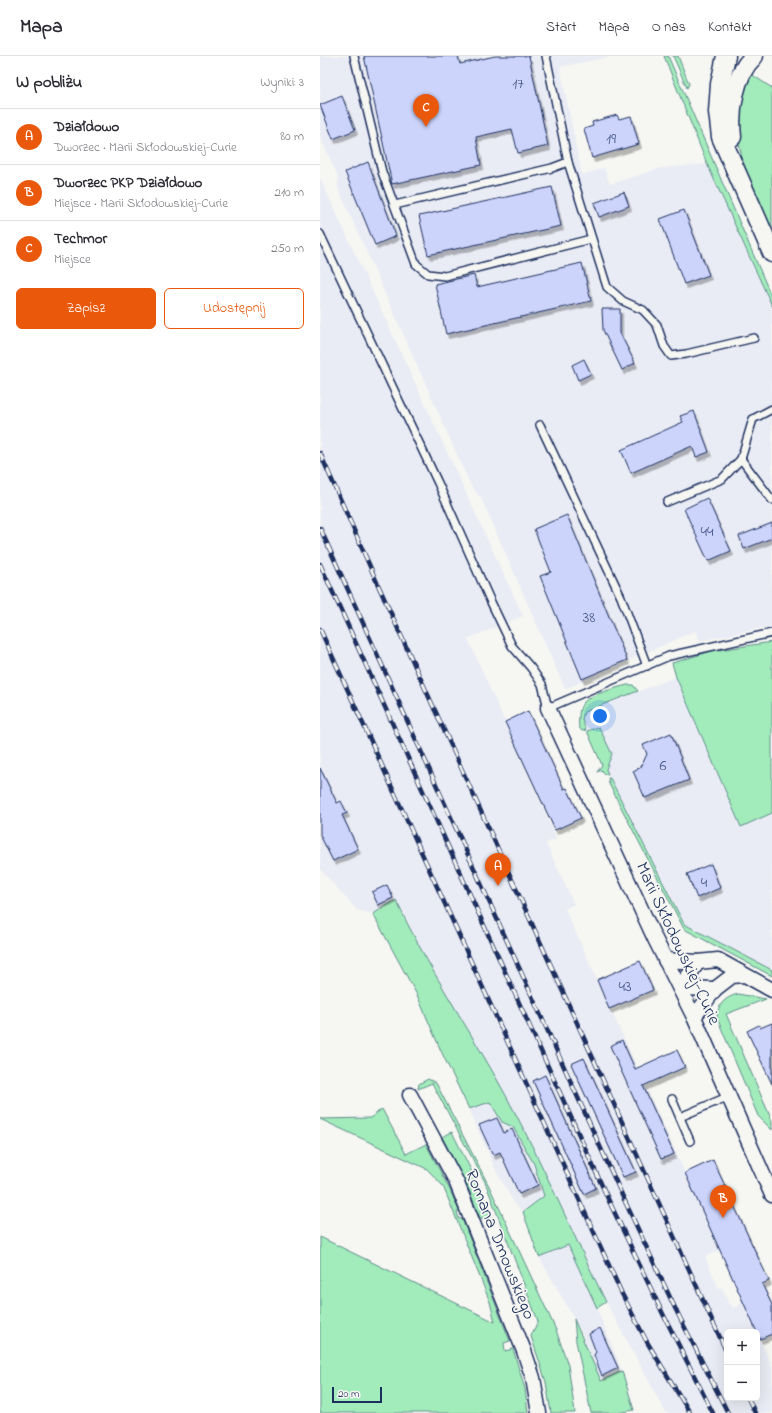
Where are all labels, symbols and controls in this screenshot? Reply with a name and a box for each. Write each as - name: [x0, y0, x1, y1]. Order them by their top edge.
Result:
- text: Mapa: [20, 14, 62, 41]
- text: Start: [546, 17, 576, 38]
- text: Mapa: [598, 17, 630, 38]
- text: O nas: [652, 17, 686, 38]
- text: Kontakt: [708, 17, 752, 38]
- text: W pobliżu: [16, 70, 82, 95]
- house number: 17: [512, 72, 524, 96]
- text: Wyniki: 3: [260, 73, 304, 92]
- pin: C: [413, 94, 439, 127]
- text: Działdowo: [54, 116, 119, 138]
- text: A: [25, 127, 33, 146]
- text: 80 m: [280, 127, 304, 146]
- house number: 19: [606, 127, 616, 151]
- text: Dworzec · Marii Skłodowskiej-Curie: [54, 138, 237, 157]
- text: Dworzec PKP Działdowo: [54, 172, 202, 194]
- text: B: [25, 183, 33, 202]
- text: 210 m: [274, 183, 304, 202]
- text: Miejsce · Marii Skłodowskiej-Curie: [54, 194, 228, 213]
- text: Techmor: [54, 228, 107, 250]
- text: C: [25, 239, 33, 258]
- text: 250 m: [271, 239, 304, 258]
- text: Miejsce: [54, 250, 91, 269]
- button: Zapisz: [16, 288, 156, 329]
- button: Udostępnij: [164, 288, 304, 329]
- house number: 44: [700, 520, 714, 544]
- house number: 38: [583, 606, 595, 630]
- your location: [590, 706, 610, 726]
- house number: 6: [659, 754, 667, 778]
- pin: A: [485, 853, 511, 886]
- street label: Marii Skłodowskiej-Curie: [628, 858, 727, 1030]
- house number: 4: [701, 871, 708, 895]
- house number: 43: [618, 975, 632, 999]
- street label: Romana Dmowskiego: [456, 1166, 541, 1324]
- pin: B: [710, 1185, 736, 1218]
- map controls: [724, 1329, 760, 1401]
- button: +: [724, 1329, 760, 1365]
- button: −: [724, 1365, 760, 1401]
- scale bar: [332, 1385, 382, 1404]
- text: 20 m: [338, 1386, 360, 1402]

